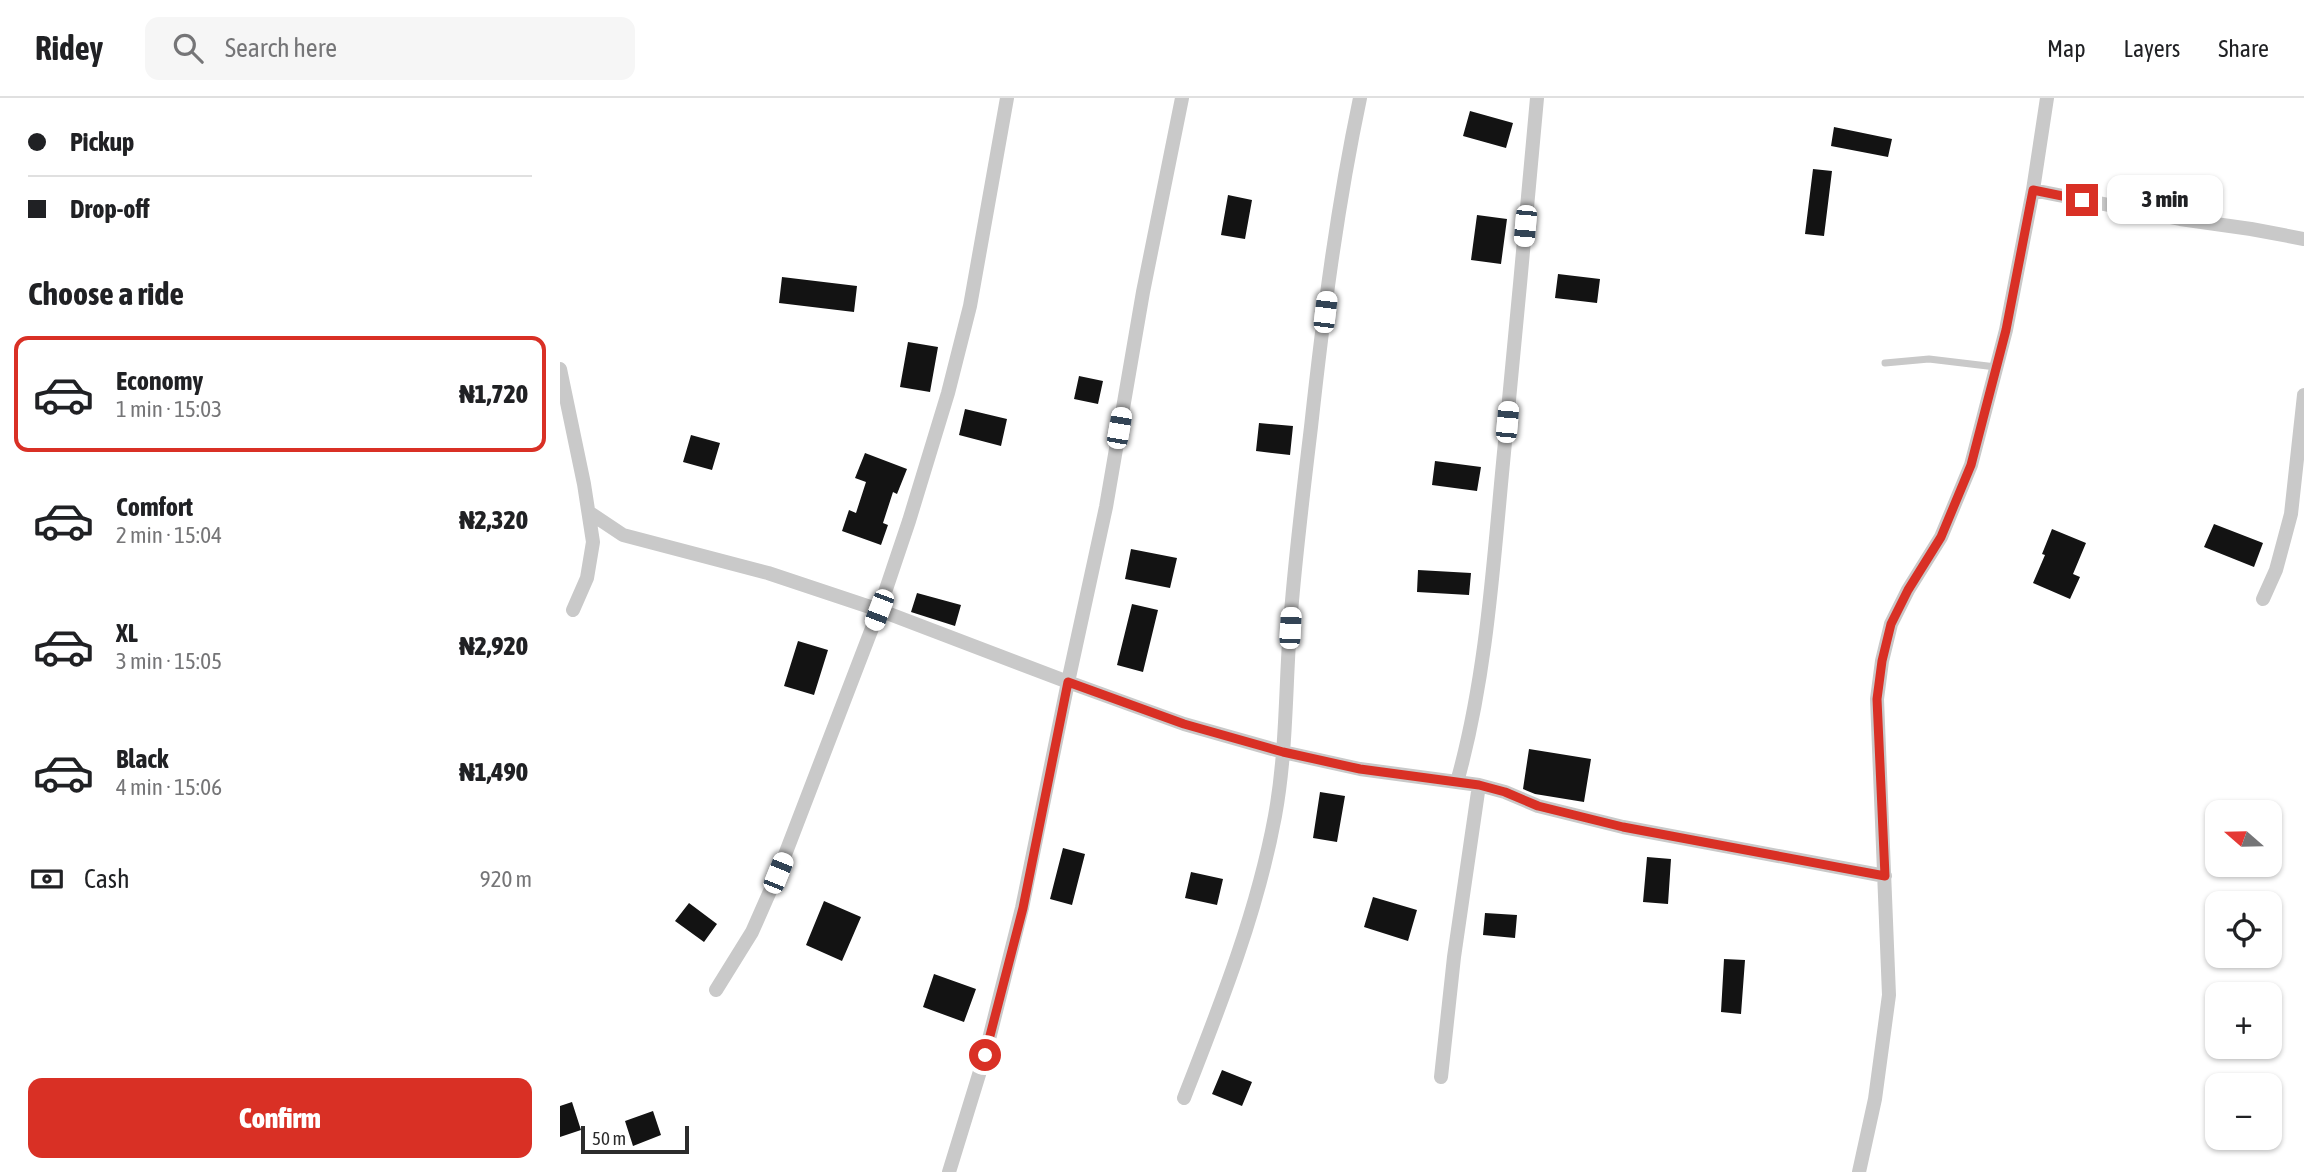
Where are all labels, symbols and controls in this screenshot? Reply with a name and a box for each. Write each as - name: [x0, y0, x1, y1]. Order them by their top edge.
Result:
- search box: [145, 17, 635, 80]
- text: Ridey: [35, 29, 103, 67]
- icon: search: [169, 29, 207, 67]
- text: Search here: [225, 33, 337, 63]
- text: Map: [2047, 35, 2086, 62]
- text: Layers: [2124, 35, 2180, 62]
- text: Share: [2218, 35, 2269, 62]
- text: Pickup: [70, 127, 134, 157]
- callout: 3 min: [2106, 176, 2222, 224]
- route end: [2066, 184, 2098, 216]
- text: 3 min: [2142, 186, 2188, 212]
- text: Drop-off: [70, 194, 150, 224]
- car: [1513, 204, 1538, 248]
- text: Choose a ride: [28, 275, 184, 312]
- car: [1313, 290, 1338, 334]
- icon: car: [32, 363, 95, 426]
- text: Economy: [116, 366, 203, 396]
- text: ₦1,720: [459, 379, 528, 409]
- text: 1 min · 15:03: [116, 396, 222, 422]
- car: [1495, 400, 1520, 444]
- car: [1106, 405, 1133, 451]
- icon: car: [32, 489, 95, 552]
- text: Comfort: [116, 492, 193, 522]
- text: ₦2,320: [459, 505, 528, 535]
- text: 2 min · 15:04: [116, 522, 222, 548]
- car: [862, 587, 897, 633]
- car: [1279, 606, 1302, 650]
- icon: car: [32, 615, 95, 678]
- text: XL: [116, 618, 138, 648]
- text: ₦2,920: [459, 631, 528, 661]
- text: 3 min · 15:05: [116, 648, 222, 674]
- icon: car: [32, 741, 95, 804]
- text: Black: [116, 744, 168, 774]
- text: ₦1,490: [459, 757, 528, 787]
- text: 4 min · 15:06: [116, 774, 222, 800]
- north arrow: [2205, 800, 2282, 877]
- map controls: [2205, 800, 2282, 1150]
- car: [761, 850, 796, 896]
- icon: cash: [28, 860, 66, 898]
- text: Cash: [84, 864, 130, 894]
- text: 920 m: [480, 866, 532, 892]
- button: locate: [2205, 891, 2282, 968]
- button: +: [2205, 982, 2282, 1059]
- route start: [969, 1039, 1001, 1071]
- button: −: [2205, 1073, 2282, 1150]
- button: Confirm: [28, 1078, 532, 1158]
- scale bar: [581, 1123, 690, 1155]
- text: 50 m: [592, 1127, 626, 1149]

